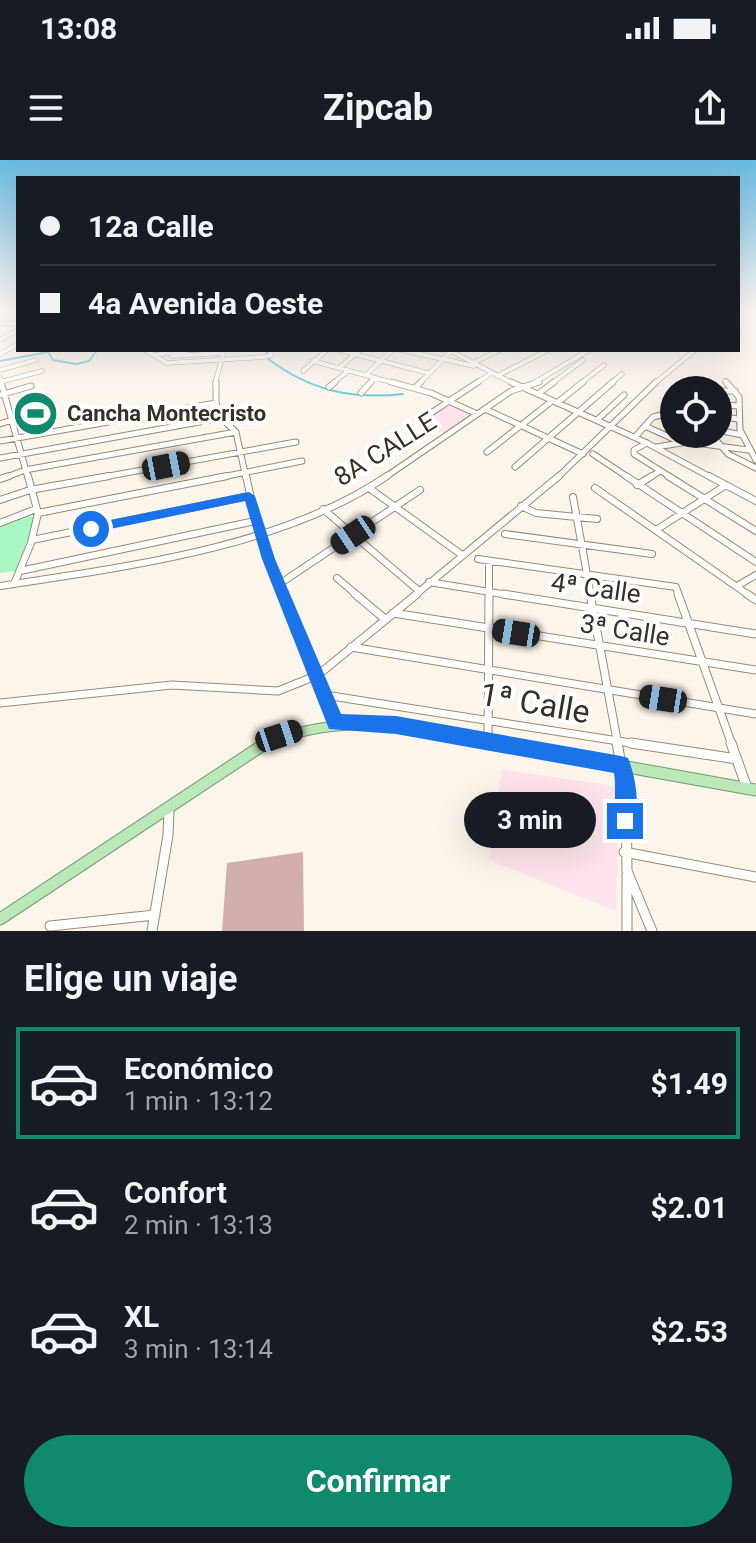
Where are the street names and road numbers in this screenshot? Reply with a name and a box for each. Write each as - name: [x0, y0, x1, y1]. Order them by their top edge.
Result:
- street label: 8A CALLE: [328, 406, 442, 492]
- street label: 4ª Calle: [549, 567, 643, 609]
- street label: 3ª Calle: [578, 608, 672, 652]
- street label: 1ª Calle: [477, 675, 593, 731]

